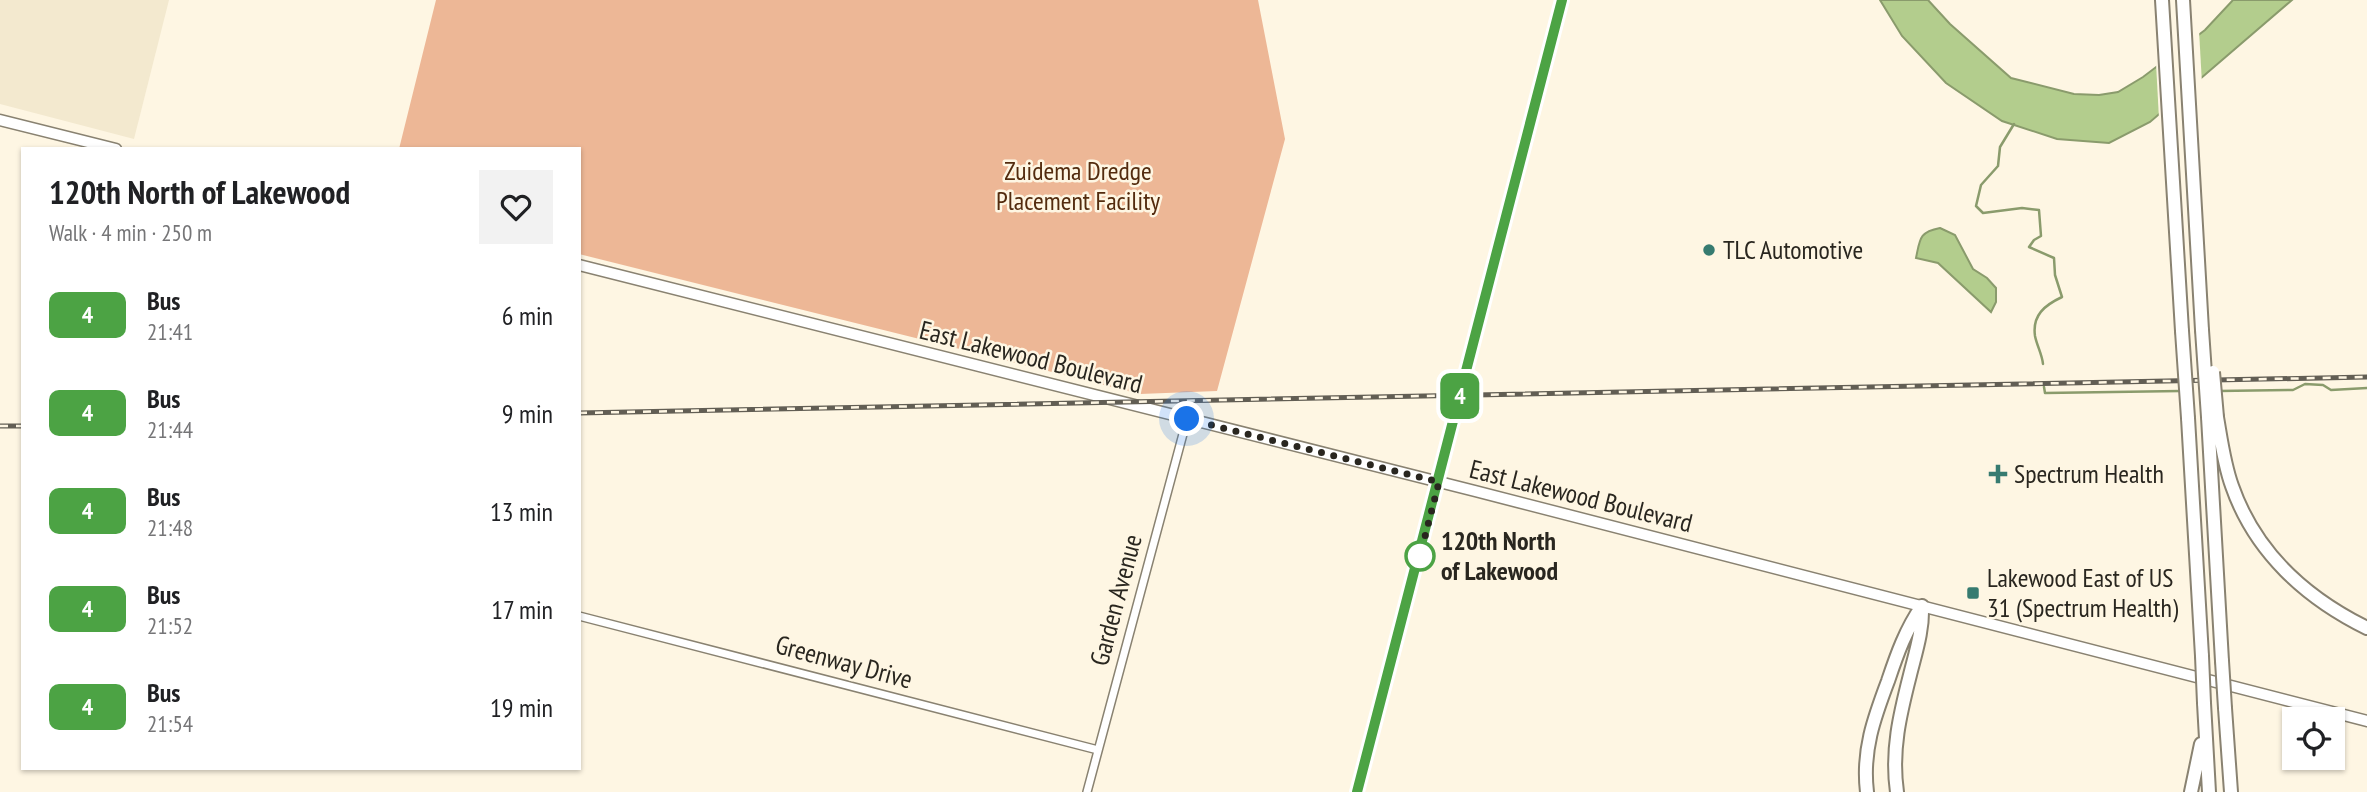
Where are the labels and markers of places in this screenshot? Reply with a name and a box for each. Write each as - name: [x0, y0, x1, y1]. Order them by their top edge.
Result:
- place label: TLC Automotive: [1723, 233, 1863, 266]
- marker: TLC Automotive: [1701, 242, 1717, 258]
- place label: Spectrum Health: [2014, 457, 2164, 490]
- marker: Spectrum Health: [1988, 464, 2008, 484]
- place label: 120th North of Lakewood: [1441, 524, 1558, 587]
- marker: 120th North of Lakewood: [1405, 541, 1435, 571]
- place label: Lakewood East of US 31 (Spectrum Health): [1987, 561, 2178, 624]
- marker: Lakewood East of US 31 (Spectrum Health): [1965, 585, 1981, 601]

